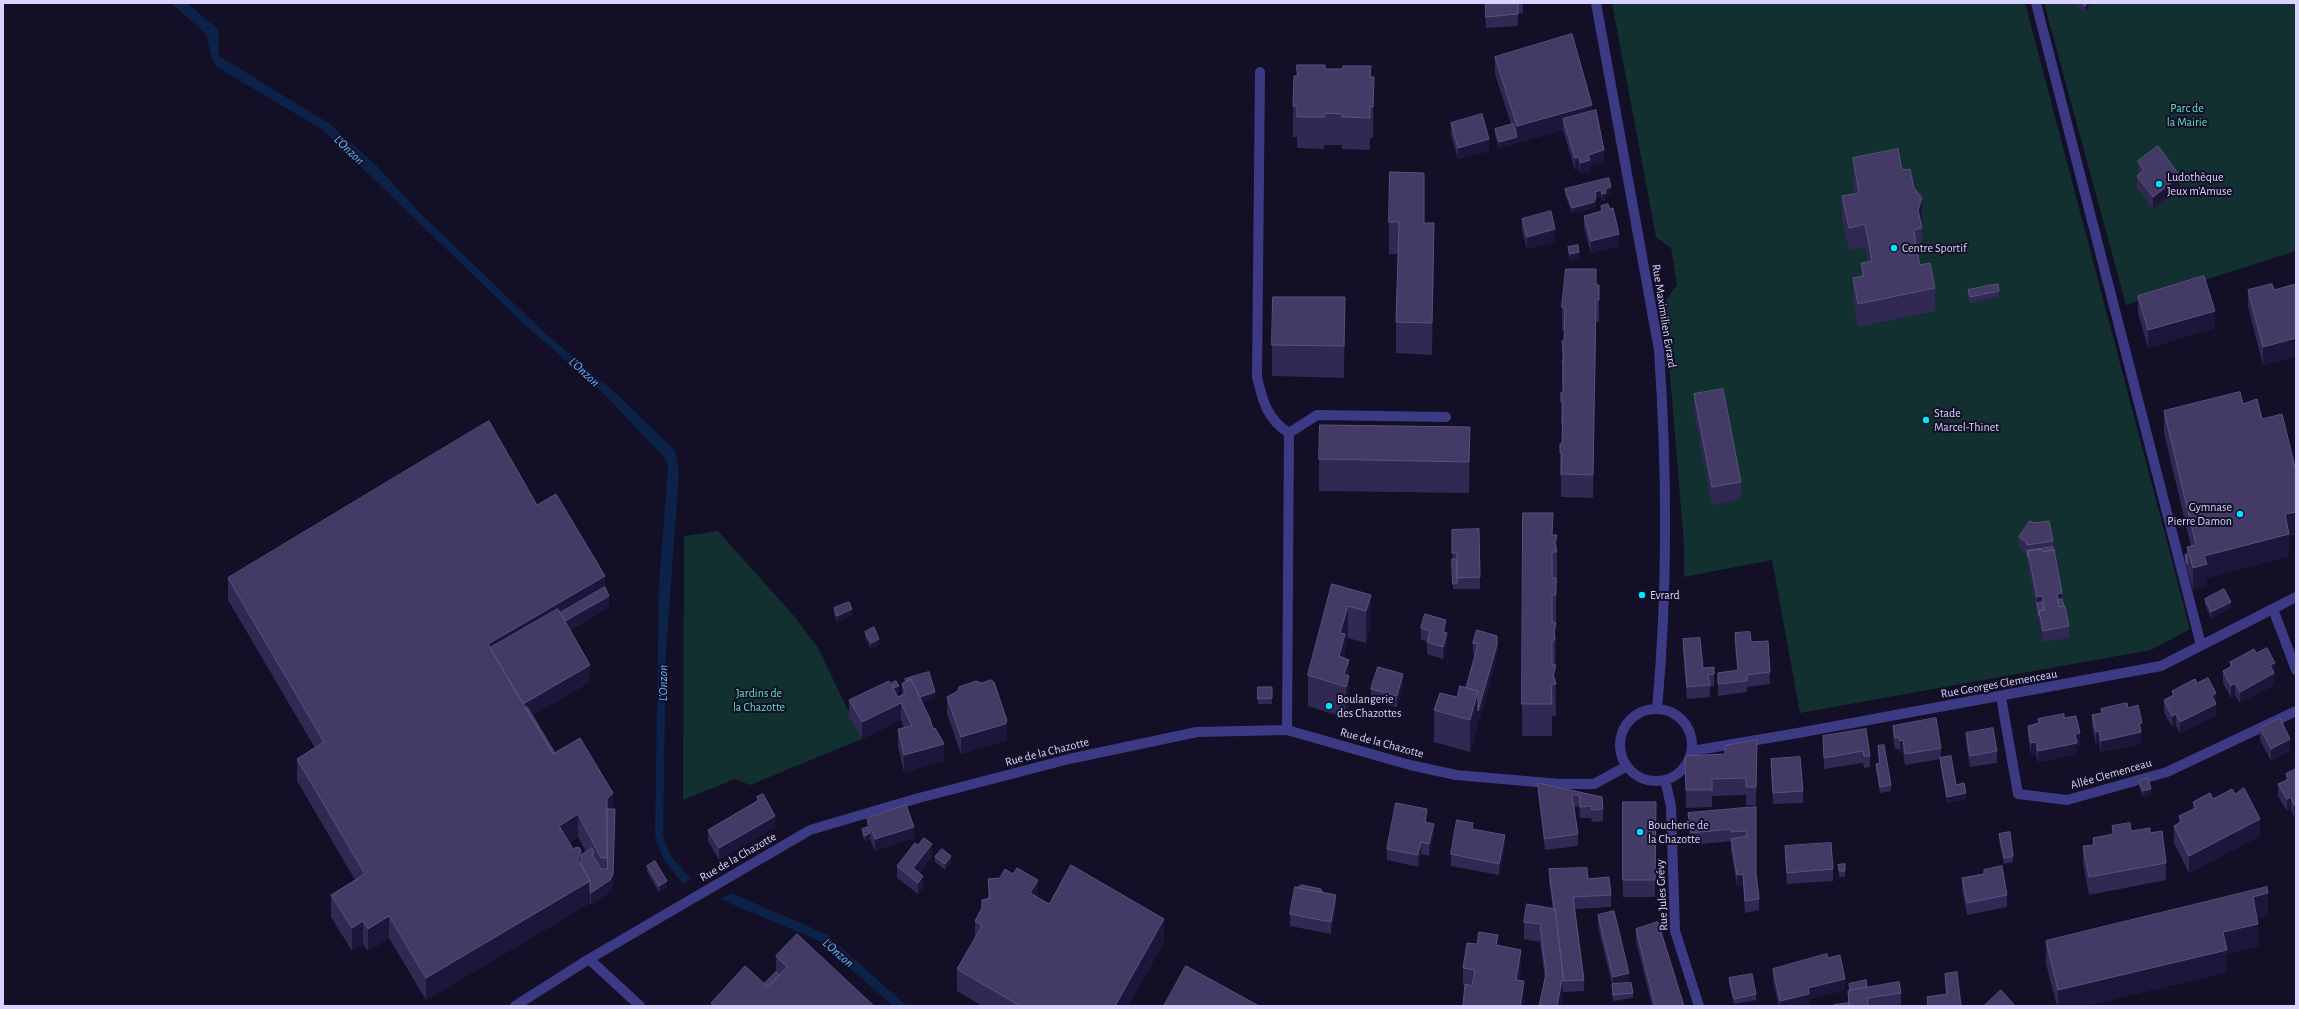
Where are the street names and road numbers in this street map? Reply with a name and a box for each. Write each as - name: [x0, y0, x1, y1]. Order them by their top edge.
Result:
- street label: Rue Maximilien Evrard: [1649, 263, 1679, 369]
- street label: Rue Georges Clemenceau: [1940, 667, 2058, 701]
- street label: Rue de la Chazotte: [1339, 725, 1425, 761]
- street label: Rue de la Chazotte: [1004, 735, 1090, 769]
- street label: Allée Clemenceau: [2069, 756, 2153, 792]
- street label: Rue de la Chazotte: [697, 829, 779, 885]
- street label: Rue Jules Grévy: [1653, 859, 1671, 931]

